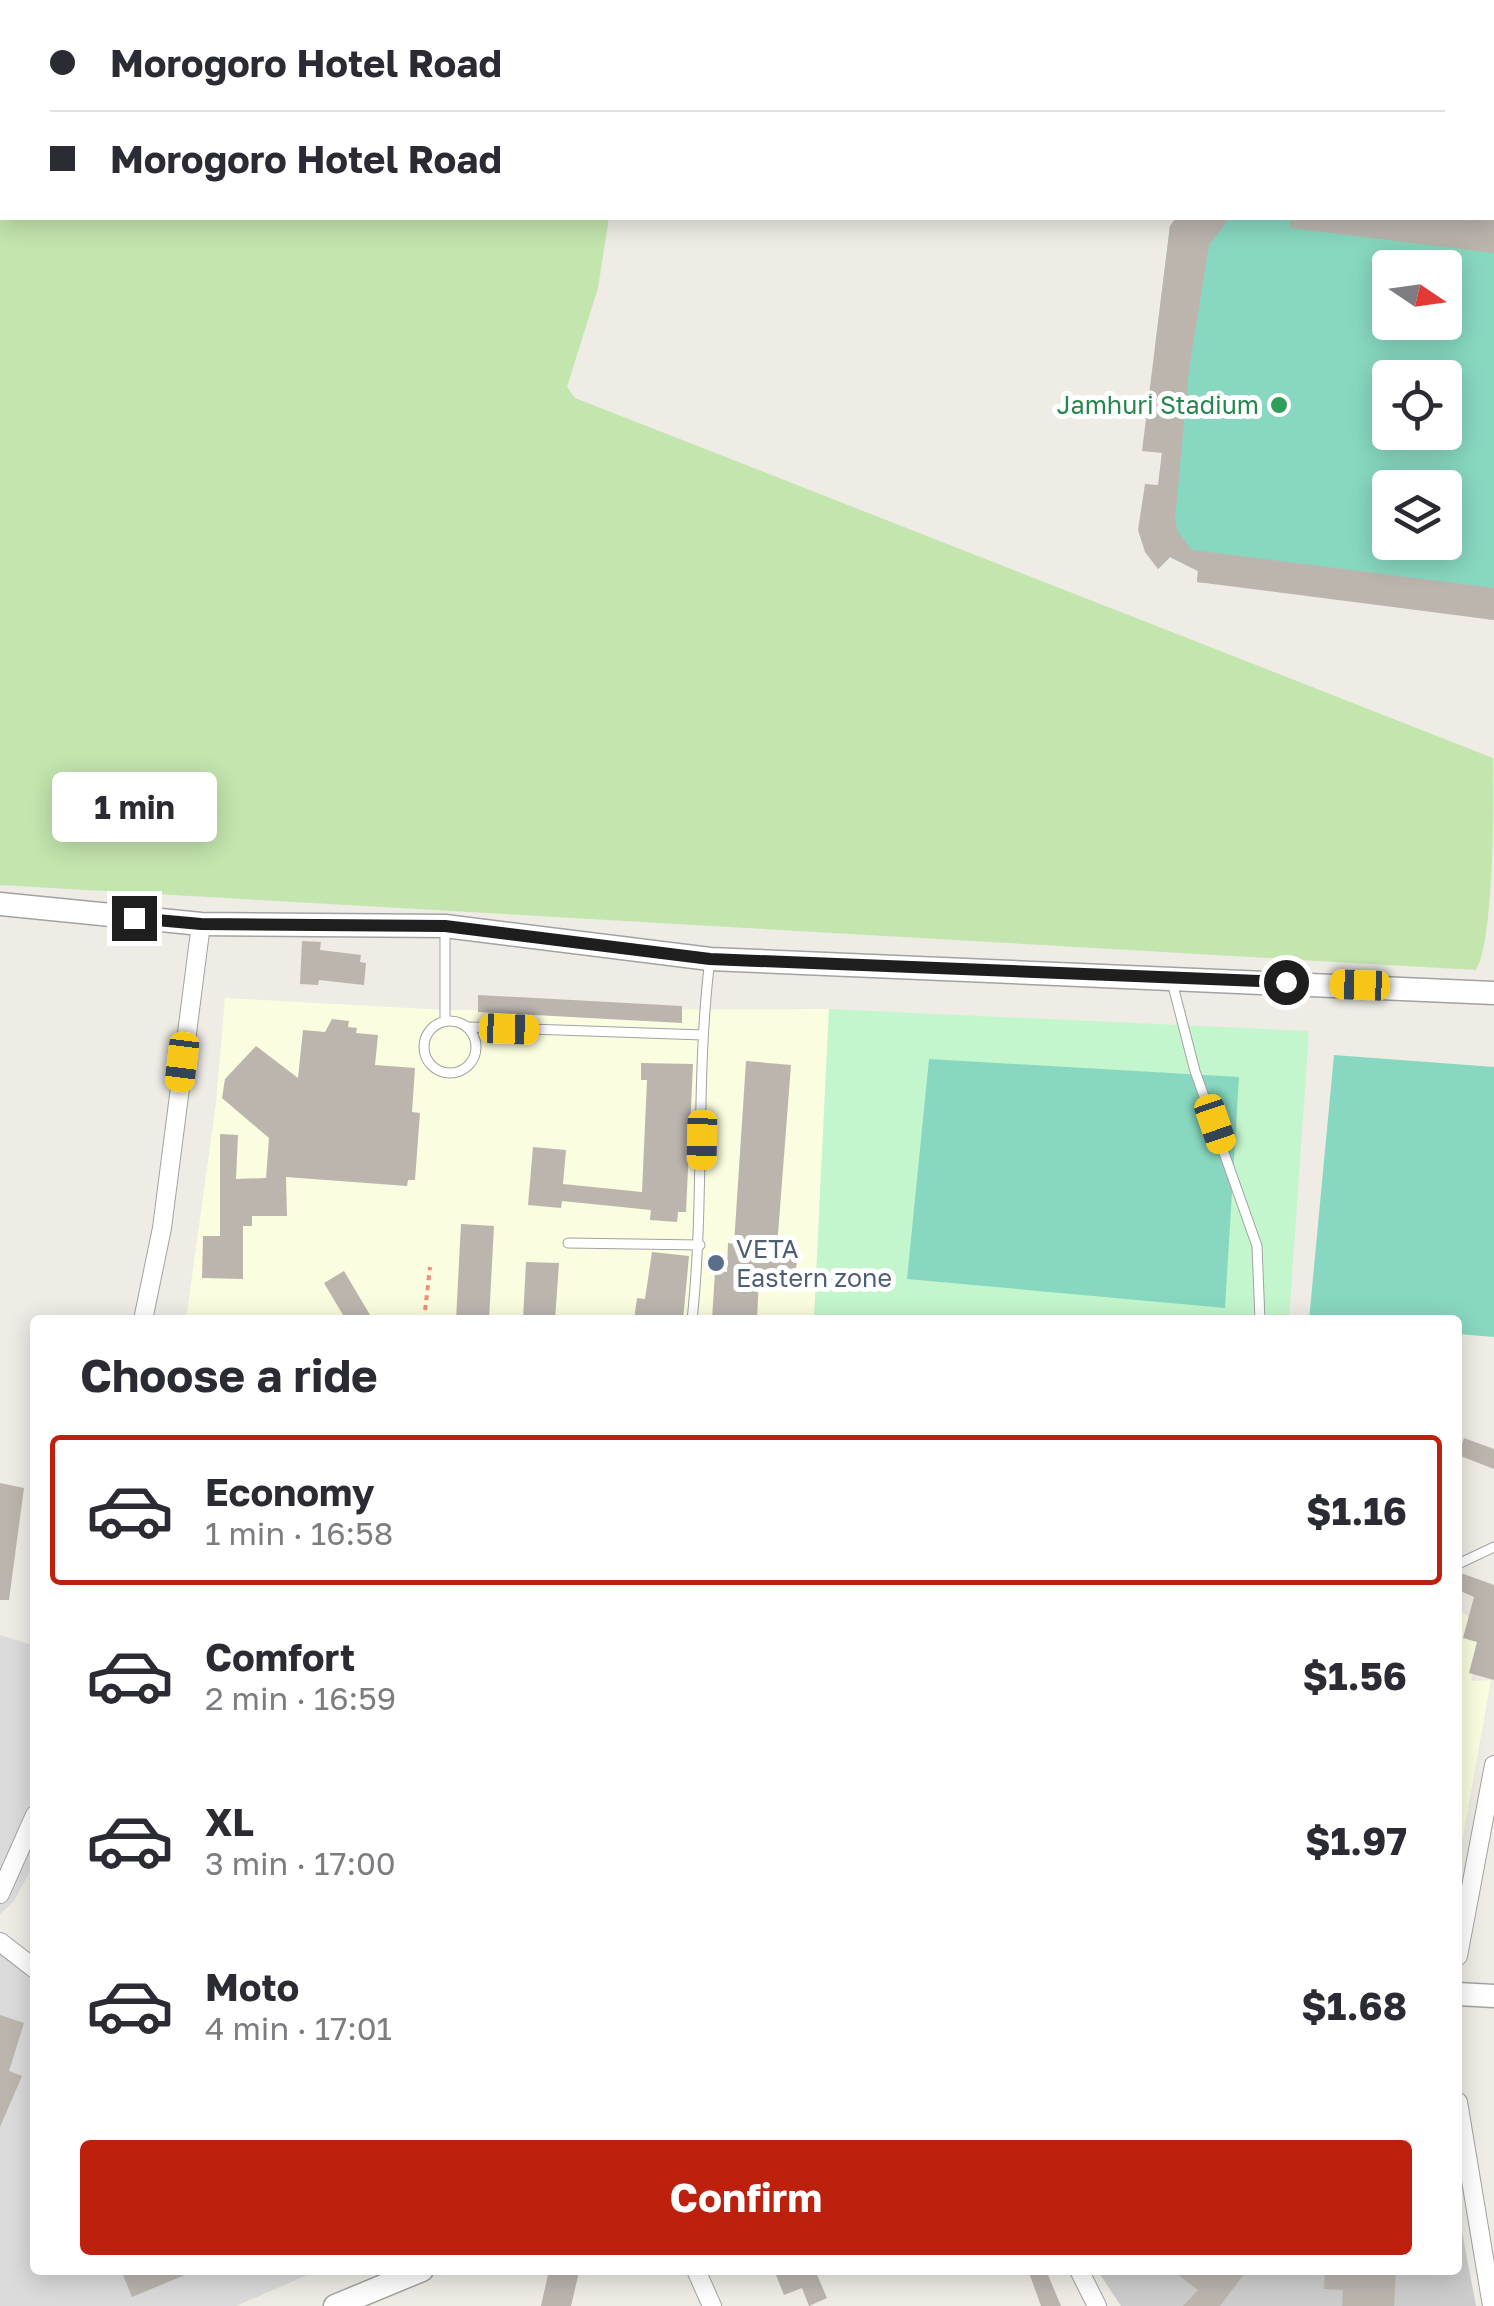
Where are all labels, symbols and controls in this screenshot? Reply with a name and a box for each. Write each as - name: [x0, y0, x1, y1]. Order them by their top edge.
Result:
- text: Morogoro Hotel Road: [110, 40, 502, 85]
- text: Morogoro Hotel Road: [110, 136, 502, 181]
- north arrow: [1372, 250, 1462, 340]
- map controls: [1372, 250, 1462, 560]
- button: locate: [1372, 360, 1462, 450]
- place label: Jamhuri Stadium: [1057, 389, 1259, 420]
- marker: Jamhuri Stadium: [1268, 394, 1290, 416]
- button: layers: [1372, 470, 1462, 560]
- callout: 1 min: [52, 773, 216, 843]
- text: 1 min: [94, 788, 175, 826]
- route end: [112, 896, 157, 941]
- route start: [1264, 960, 1309, 1005]
- car: [1329, 969, 1391, 1001]
- car: [478, 1013, 540, 1045]
- car: [163, 1030, 201, 1094]
- car: [1191, 1091, 1239, 1157]
- car: [686, 1110, 718, 1170]
- place label: VETA Eastern zone: [736, 1233, 892, 1293]
- marker: VETA Eastern zone: [705, 1252, 727, 1274]
- text: Choose a ride: [80, 1348, 378, 1402]
- icon: car: [85, 1465, 175, 1555]
- text: Economy: [205, 1469, 374, 1514]
- text: $1.16: [1306, 1488, 1407, 1533]
- text: 1 min · 16:58: [205, 1514, 393, 1552]
- icon: car: [85, 1630, 175, 1720]
- text: Comfort: [205, 1634, 355, 1679]
- text: $1.56: [1302, 1653, 1407, 1698]
- text: 2 min · 16:59: [205, 1679, 396, 1717]
- icon: car: [85, 1795, 175, 1885]
- text: XL: [205, 1799, 254, 1844]
- text: $1.97: [1305, 1818, 1407, 1863]
- text: 3 min · 17:00: [205, 1844, 396, 1882]
- icon: car: [85, 1960, 175, 2050]
- text: Moto: [205, 1964, 299, 2009]
- text: $1.68: [1301, 1983, 1407, 2028]
- text: 4 min · 17:01: [205, 2009, 392, 2047]
- button: Confirm: [80, 2140, 1412, 2255]

